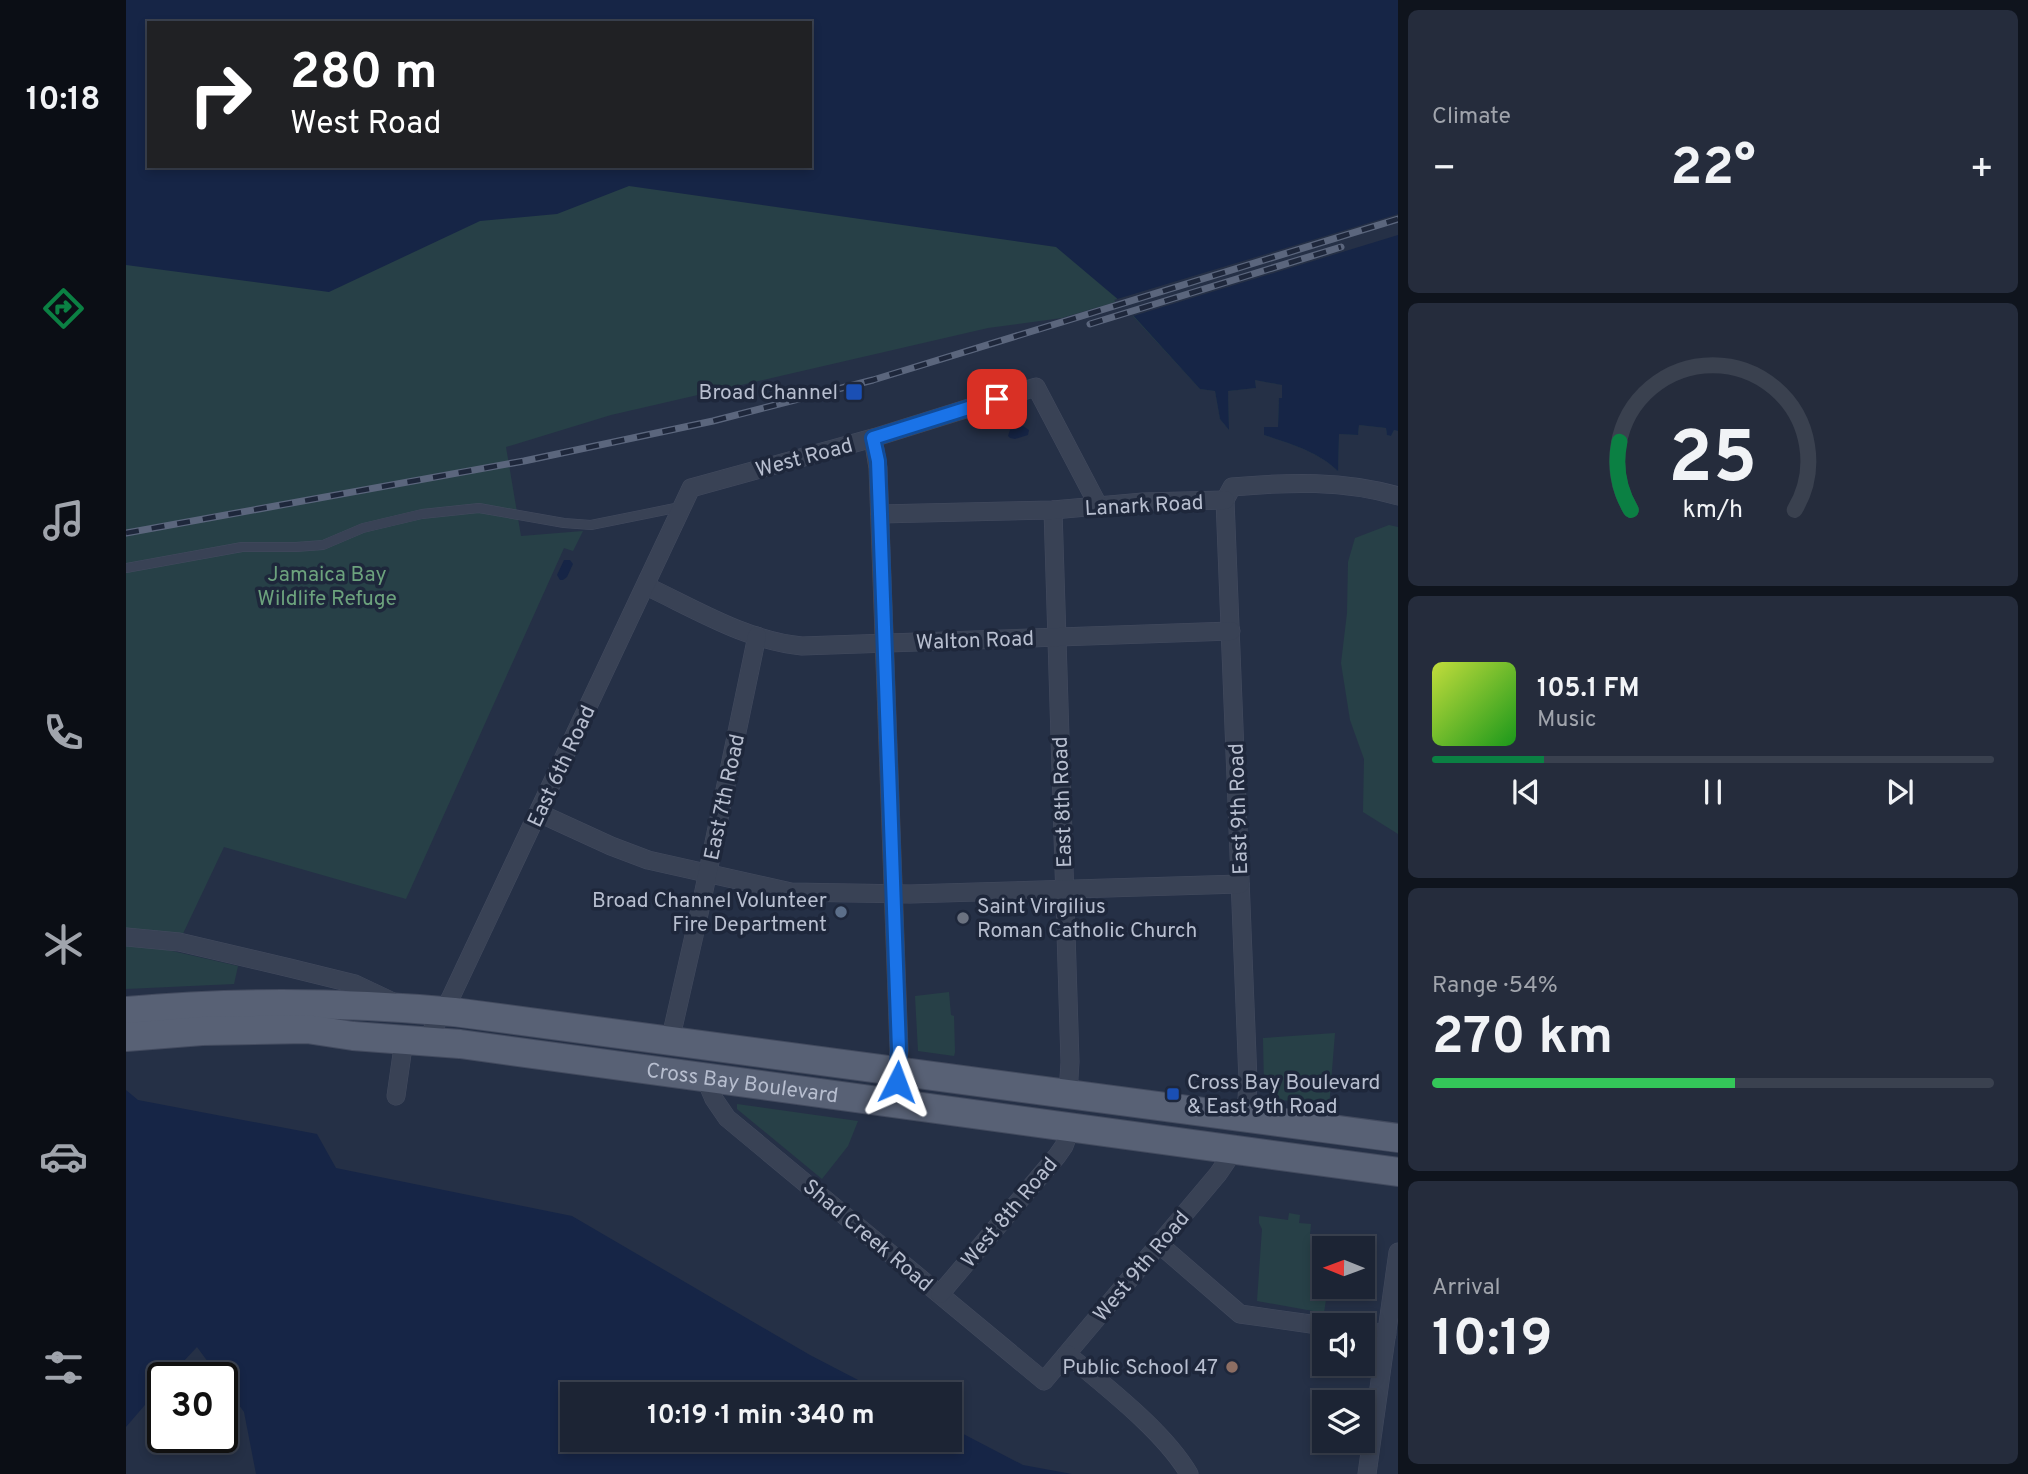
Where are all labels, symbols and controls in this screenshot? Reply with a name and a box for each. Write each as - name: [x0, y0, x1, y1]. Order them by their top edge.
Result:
- text: 280 m: [290, 44, 437, 106]
- icon: right: [175, 49, 266, 140]
- text: 10:18: [26, 81, 100, 121]
- text: Climate: [1432, 103, 1511, 132]
- text: West Road: [290, 105, 442, 145]
- text: 22°: [1670, 137, 1756, 203]
- text: −: [1432, 146, 1457, 195]
- text: +: [1969, 146, 1994, 195]
- icon: directions: [39, 284, 88, 333]
- pin: [967, 369, 1027, 429]
- place label: Broad Channel: [699, 380, 838, 407]
- icon: arrive: [978, 380, 1016, 418]
- marker: Broad Channel: [844, 382, 864, 402]
- text: 25: [1669, 417, 1758, 509]
- street label: West Road: [753, 433, 856, 484]
- street label: Lanark Road: [1084, 490, 1204, 523]
- text: km/h: [1683, 495, 1743, 527]
- icon: music: [39, 496, 88, 545]
- park label: Jamaica Bay Wildlife Refuge: [257, 562, 397, 613]
- street label: Walton Road: [915, 626, 1035, 657]
- text: 105.1 FM: [1537, 673, 1640, 706]
- street label: East 6th Road: [522, 701, 602, 832]
- text: Music: [1537, 706, 1597, 735]
- icon: phone: [39, 708, 88, 757]
- street label: East 7th Road: [699, 732, 752, 863]
- street label: East 8th Road: [1048, 736, 1079, 868]
- street label: East 9th Road: [1224, 743, 1255, 875]
- icon: previous: [1507, 773, 1545, 811]
- icon: pause: [1694, 773, 1732, 811]
- icon: next: [1881, 773, 1919, 811]
- place label: Broad Channel Volunteer Fire Department: [592, 888, 827, 939]
- place label: Saint Virgilius Roman Catholic Church: [977, 894, 1197, 945]
- marker: Broad Channel Volunteer Fire Department: [833, 904, 849, 920]
- marker: Saint Virgilius Roman Catholic Church: [955, 910, 971, 926]
- icon: climate: [39, 920, 88, 969]
- text: Range · 54%: [1432, 972, 1558, 1001]
- text: 270 km: [1432, 1006, 1613, 1072]
- position arrow: [860, 1045, 934, 1119]
- street label: Cross Bay Boulevard: [644, 1058, 840, 1110]
- place label: Cross Bay Boulevard & East 9th Road: [1187, 1070, 1380, 1121]
- marker: Cross Bay Boulevard & East 9th Road: [1165, 1086, 1181, 1102]
- icon: car: [39, 1132, 88, 1181]
- street label: West 8th Road: [956, 1152, 1064, 1274]
- street label: Shad Creek Road: [796, 1174, 938, 1298]
- street label: West 9th Road: [1088, 1206, 1196, 1328]
- north arrow: [1312, 1236, 1376, 1298]
- map controls: [1312, 1236, 1375, 1453]
- text: Arrival: [1432, 1274, 1501, 1303]
- text: 10:19: [1432, 1308, 1552, 1374]
- button: sound: [1312, 1313, 1375, 1376]
- icon: filters: [39, 1343, 88, 1392]
- place label: Public School 47: [1062, 1355, 1218, 1382]
- marker: Public School 47: [1224, 1359, 1240, 1375]
- speed limit sign: 30: [147, 1362, 238, 1453]
- button: layers: [1312, 1390, 1375, 1453]
- text: 10:19 · 1 min · 340 m: [647, 1400, 875, 1433]

